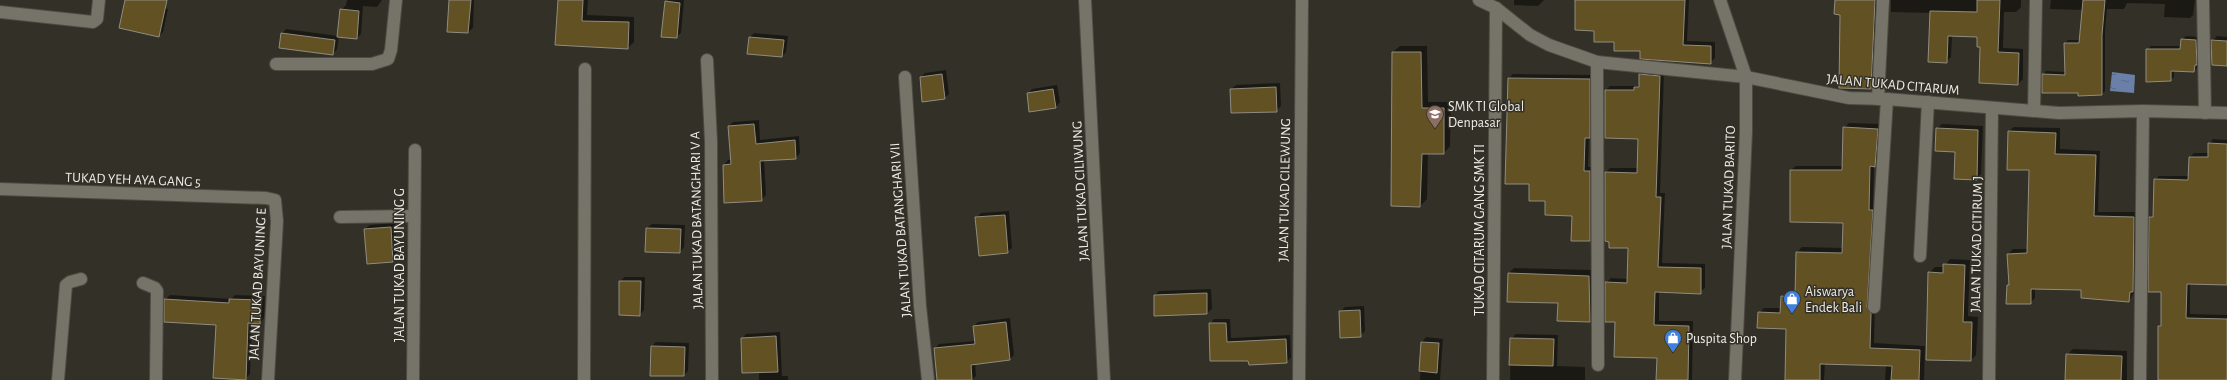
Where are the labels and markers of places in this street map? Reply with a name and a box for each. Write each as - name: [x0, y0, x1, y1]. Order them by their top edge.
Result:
- place label: SMK TI Global Denpasar: [1448, 100, 1524, 130]
- school or university icon: SMK TI Global Denpasar: [1425, 104, 1445, 129]
- place label: Aiswarya Endek Bali: [1805, 285, 1862, 315]
- shop icon: Aiswarya Endek Bali: [1782, 289, 1802, 314]
- shop icon: Puspita Shop: [1663, 328, 1683, 353]
- place label: Puspita Shop: [1686, 332, 1757, 346]

